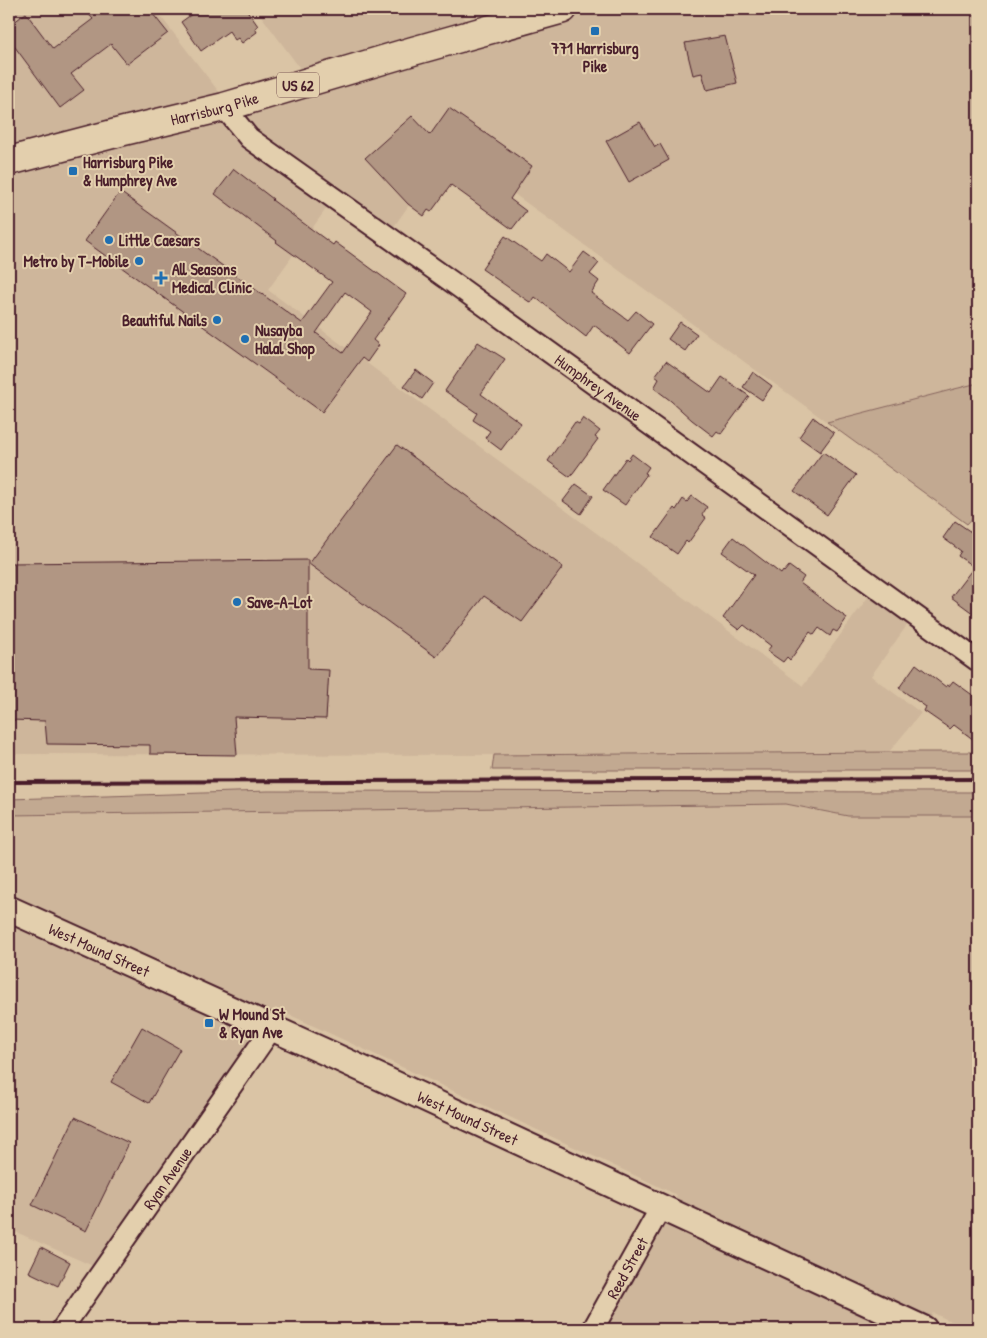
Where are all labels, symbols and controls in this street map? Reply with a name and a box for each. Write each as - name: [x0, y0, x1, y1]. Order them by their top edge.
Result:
- marker: 771 Harrisburg Pike: [589, 25, 601, 37]
- place label: 771 Harrisburg Pike: [550, 37, 639, 77]
- road number: US 62: [277, 72, 319, 98]
- street label: Harrisburg Pike: [168, 86, 262, 130]
- place label: Harrisburg Pike & Humphrey Ave: [83, 151, 178, 192]
- marker: Harrisburg Pike & Humphrey Ave: [67, 165, 79, 177]
- place label: Little Caesars: [119, 229, 201, 251]
- marker: Little Caesars: [103, 234, 115, 246]
- place label: Metro by T-Mobile: [24, 250, 130, 273]
- marker: Metro by T-Mobile: [133, 255, 145, 267]
- place label: All Seasons Medical Clinic: [172, 258, 253, 298]
- marker: All Seasons Medical Clinic: [154, 271, 168, 285]
- place label: Beautiful Nails: [122, 309, 208, 331]
- marker: Beautiful Nails: [211, 314, 223, 326]
- place label: Nusayba Halal Shop: [255, 319, 315, 360]
- marker: Nusayba Halal Shop: [239, 333, 251, 345]
- street label: Humphrey Avenue: [550, 349, 647, 427]
- place label: Save-A-Lot: [247, 591, 313, 613]
- marker: Save-A-Lot: [231, 596, 243, 608]
- street label: West Mound Street: [45, 917, 154, 982]
- place label: W Mound St & Ryan Ave: [219, 1003, 285, 1044]
- marker: W Mound St & Ryan Ave: [203, 1017, 215, 1029]
- street label: West Mound Street: [414, 1085, 522, 1151]
- street label: Ryan Avenue: [138, 1142, 197, 1214]
- street label: Reed Street: [601, 1233, 653, 1303]

